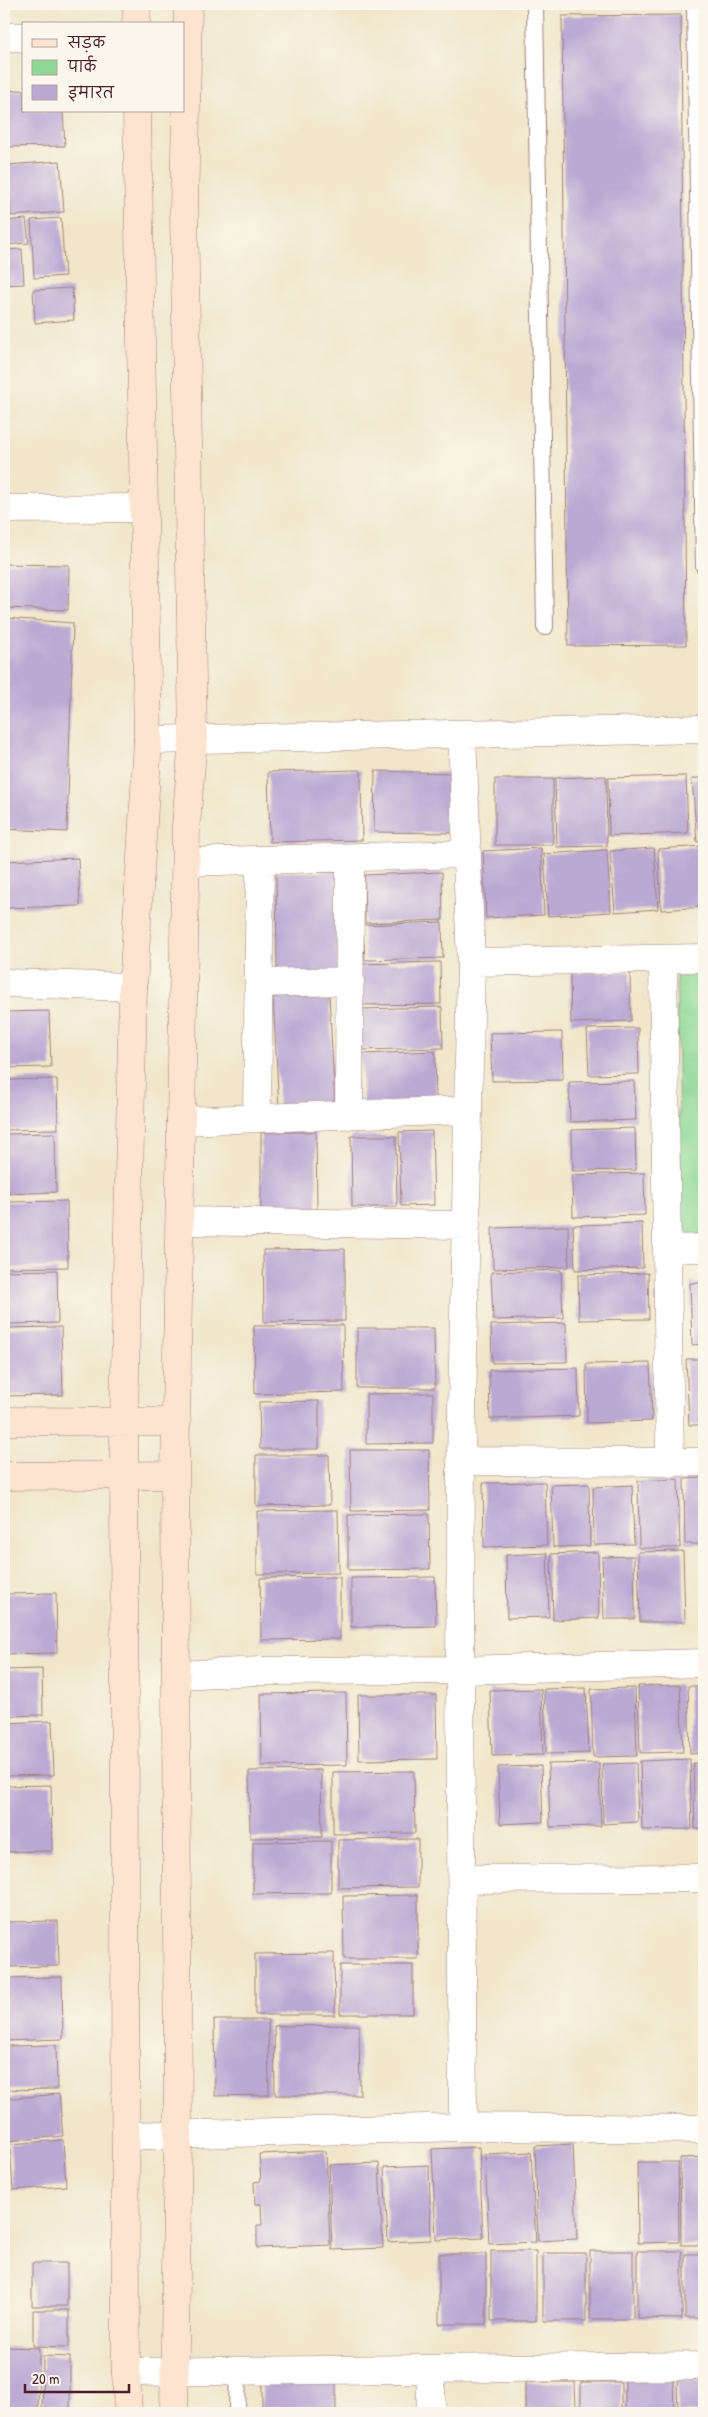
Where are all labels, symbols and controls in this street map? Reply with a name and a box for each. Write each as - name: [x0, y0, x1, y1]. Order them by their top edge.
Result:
- legend: [22, 22, 185, 112]
- text: सड़क: [67, 32, 106, 53]
- text: पार्क: [67, 55, 98, 77]
- text: इमारत: [68, 82, 115, 103]
- scale bar: [25, 2362, 129, 2394]
- text: 20 m: [32, 2368, 59, 2389]

